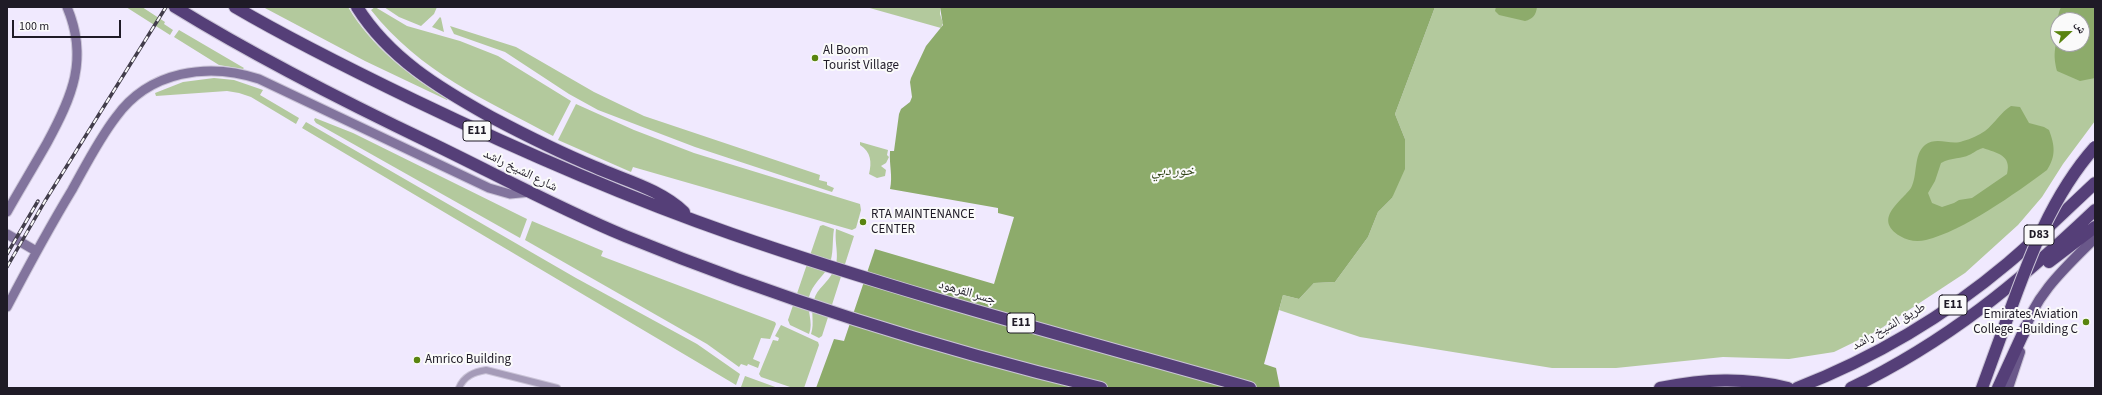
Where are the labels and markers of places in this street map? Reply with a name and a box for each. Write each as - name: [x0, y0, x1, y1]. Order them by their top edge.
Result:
- place label: Al Boom Tourist Village: [823, 43, 899, 74]
- marker: Al Boom Tourist Village: [810, 53, 820, 63]
- place label: RTA MAINTENANCE CENTER: [871, 207, 975, 238]
- marker: RTA MAINTENANCE CENTER: [858, 217, 868, 227]
- place label: Emirates Aviation College - Building C: [1973, 307, 2078, 338]
- marker: Emirates Aviation College - Building C: [2081, 317, 2091, 327]
- place label: Amrico Building: [425, 352, 511, 368]
- marker: Amrico Building: [412, 355, 422, 365]

